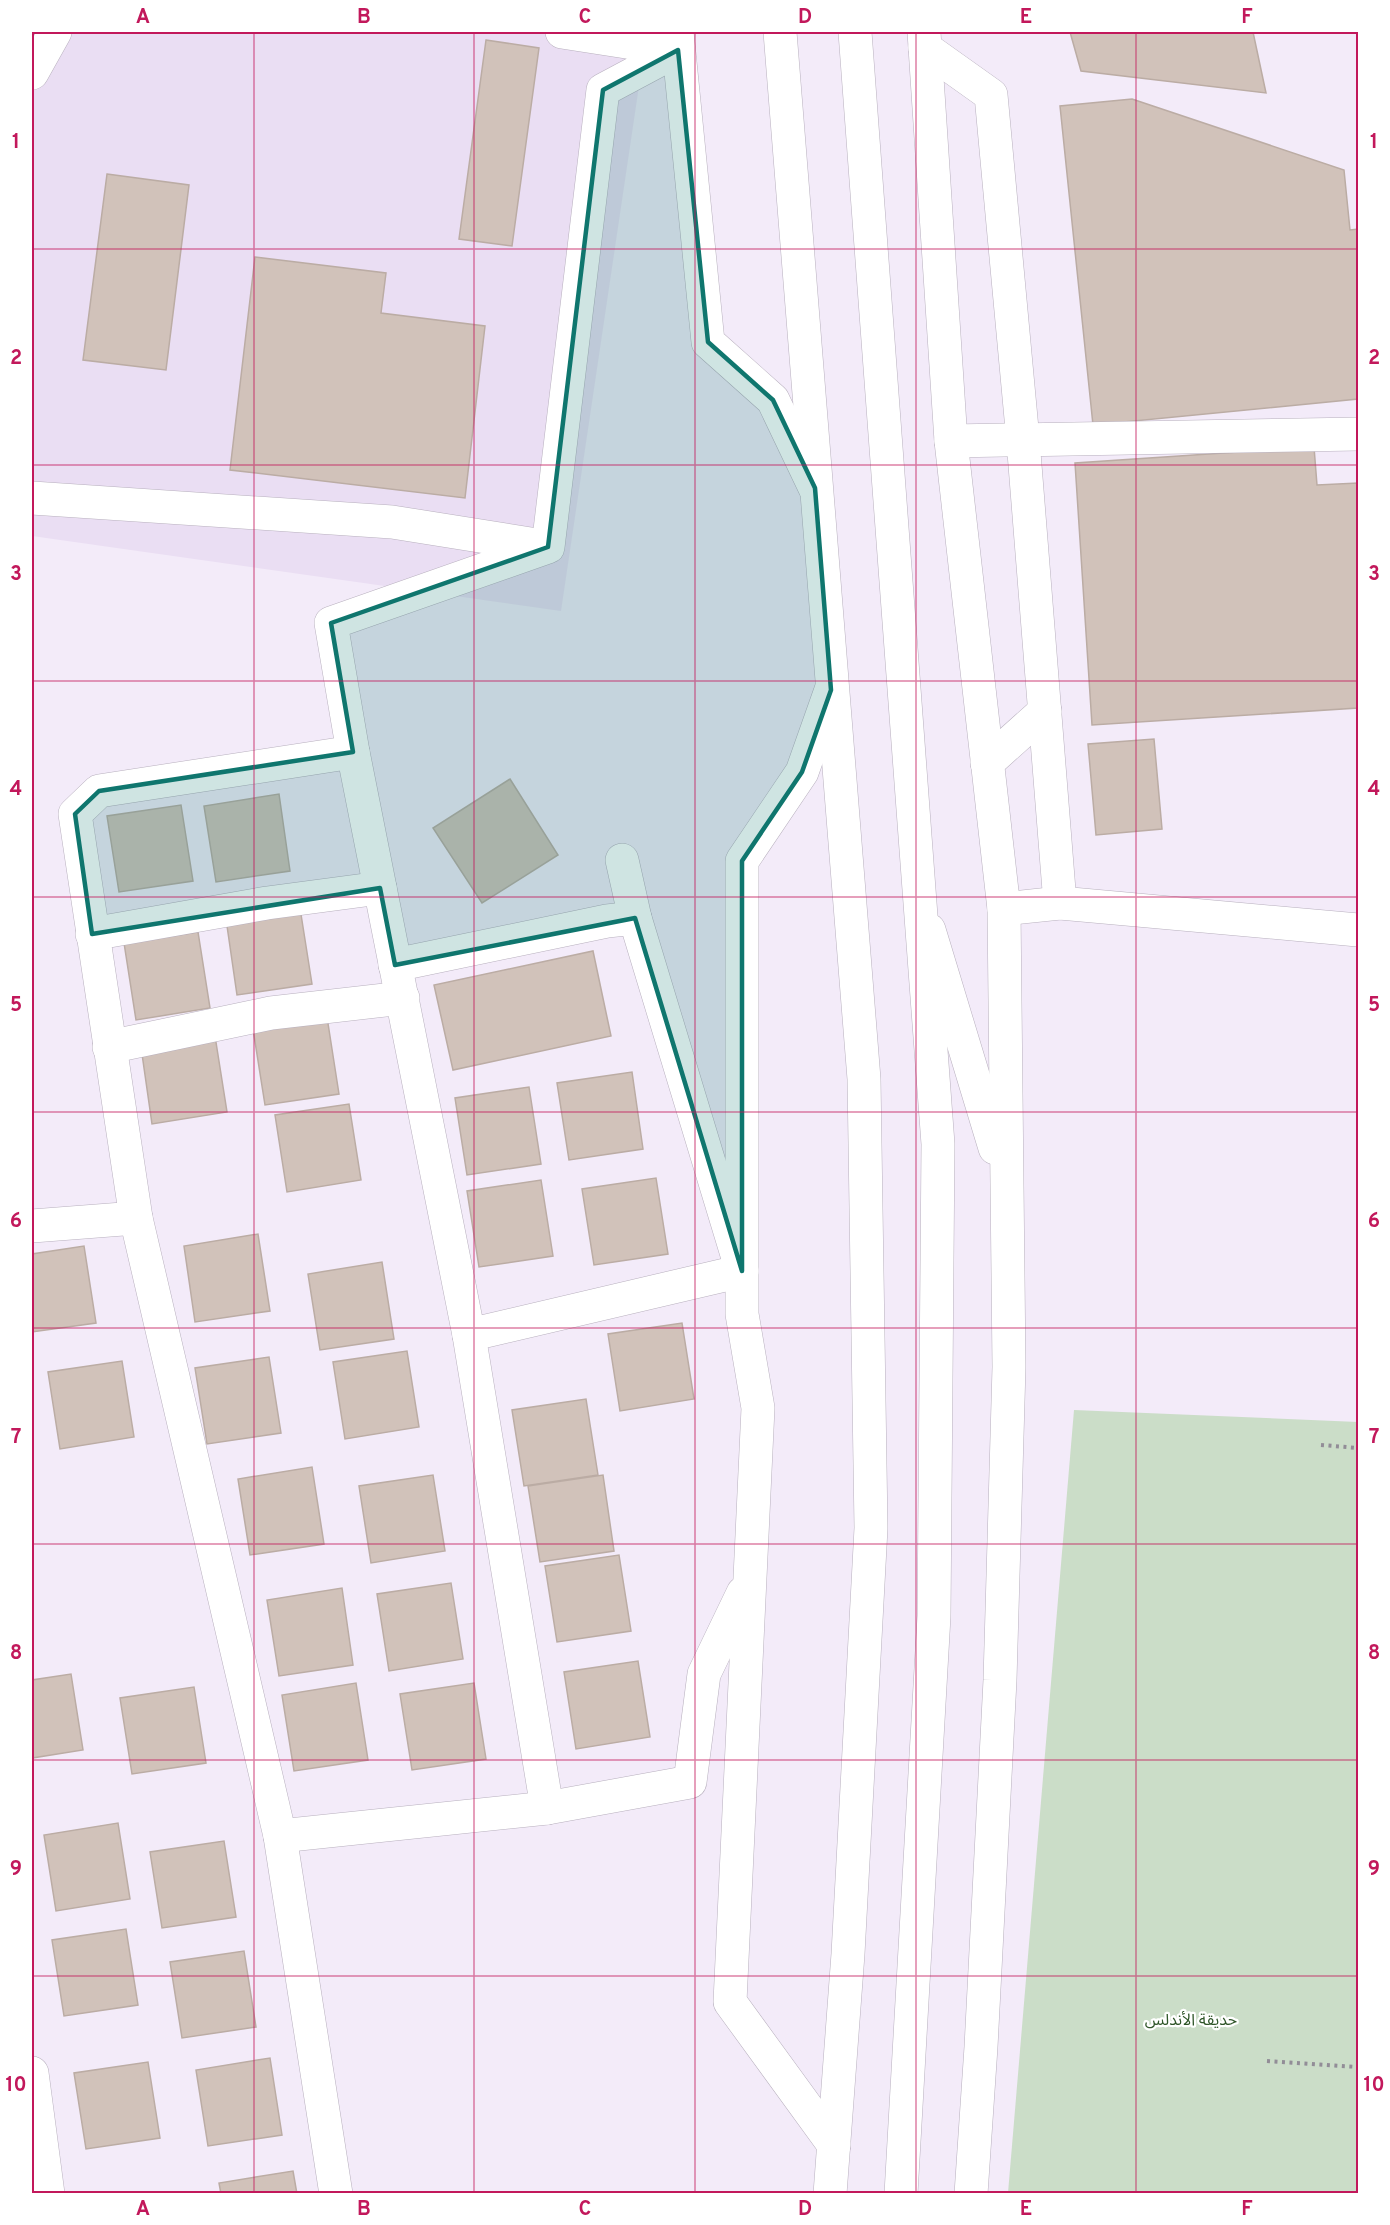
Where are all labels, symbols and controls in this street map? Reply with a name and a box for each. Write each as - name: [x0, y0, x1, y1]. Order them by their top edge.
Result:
- text: A: [136, 5, 150, 31]
- text: B: [357, 5, 371, 31]
- text: C: [579, 5, 591, 31]
- text: D: [798, 5, 812, 31]
- text: E: [1020, 5, 1032, 31]
- text: F: [1241, 5, 1253, 31]
- text: 1: [12, 130, 20, 156]
- text: 1: [1370, 130, 1378, 156]
- text: 2: [10, 346, 22, 372]
- text: 2: [1368, 346, 1380, 372]
- text: 3: [10, 562, 22, 588]
- text: 3: [1368, 562, 1380, 588]
- text: 4: [10, 777, 22, 803]
- text: 4: [1368, 777, 1380, 803]
- text: 5: [10, 993, 22, 1019]
- text: 5: [1368, 993, 1380, 1019]
- text: 6: [10, 1209, 22, 1235]
- text: 6: [1368, 1209, 1380, 1235]
- text: 7: [11, 1425, 21, 1451]
- text: 7: [1369, 1425, 1379, 1451]
- text: 8: [10, 1641, 22, 1667]
- text: 8: [1368, 1641, 1380, 1667]
- text: 9: [10, 1857, 22, 1883]
- text: 9: [1368, 1857, 1380, 1883]
- park label: حديقة الأندلس: [1145, 2011, 1237, 2031]
- text: 10: [5, 2073, 27, 2099]
- text: 10: [1363, 2073, 1385, 2099]
- text: A: [136, 2197, 150, 2223]
- text: B: [357, 2197, 371, 2223]
- text: C: [579, 2197, 591, 2223]
- text: D: [798, 2197, 812, 2223]
- text: E: [1020, 2197, 1032, 2223]
- text: F: [1241, 2197, 1253, 2223]

